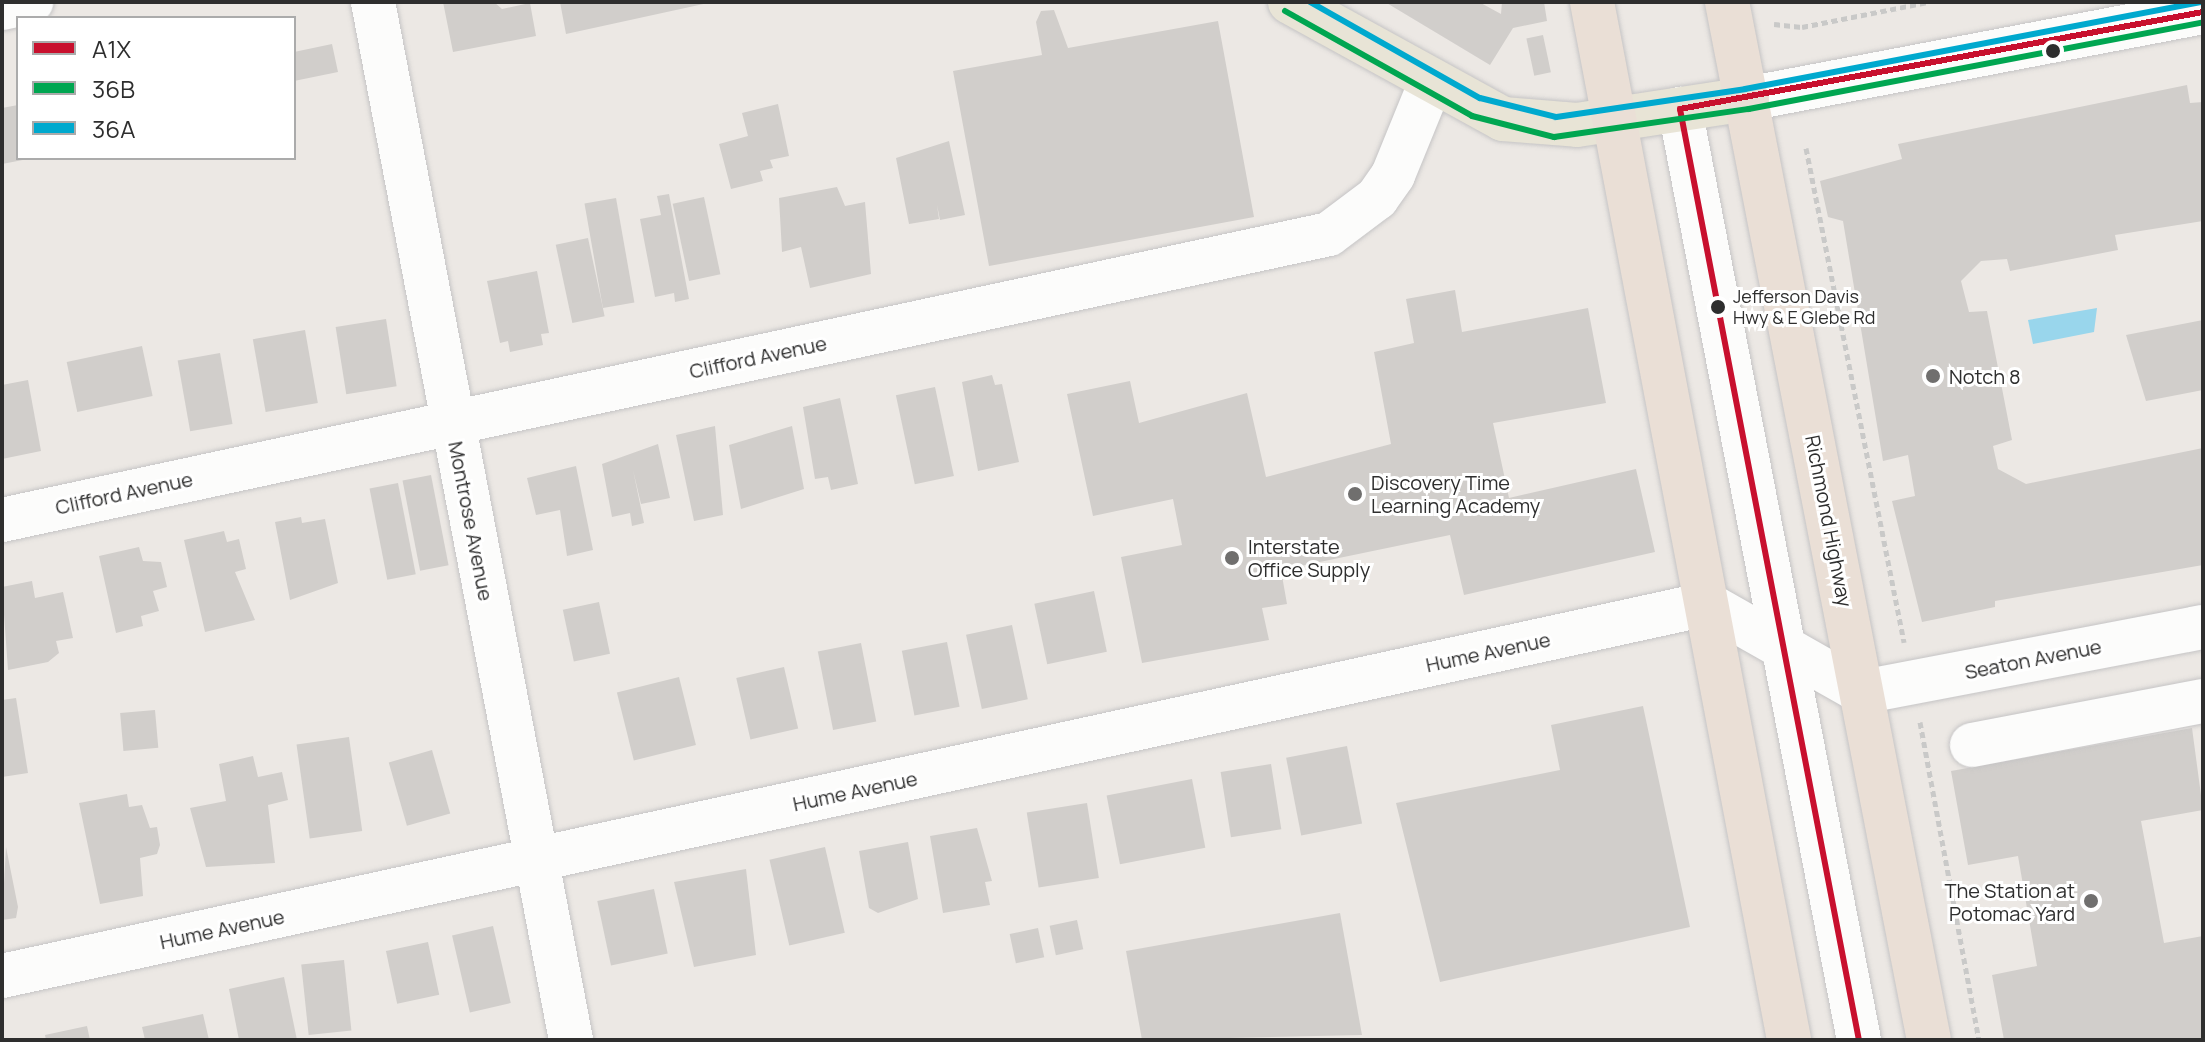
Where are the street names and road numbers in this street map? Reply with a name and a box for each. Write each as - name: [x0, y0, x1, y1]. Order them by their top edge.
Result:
- street label: Clifford Avenue: [687, 331, 829, 383]
- street label: Richmond Highway: [1801, 433, 1857, 609]
- street label: Montrose Avenue: [444, 439, 498, 603]
- street label: Clifford Avenue: [53, 467, 195, 519]
- street label: Hume Avenue: [1424, 627, 1552, 677]
- street label: Seaton Avenue: [1963, 634, 2103, 684]
- street label: Hume Avenue: [791, 766, 919, 816]
- street label: Hume Avenue: [158, 904, 286, 954]

